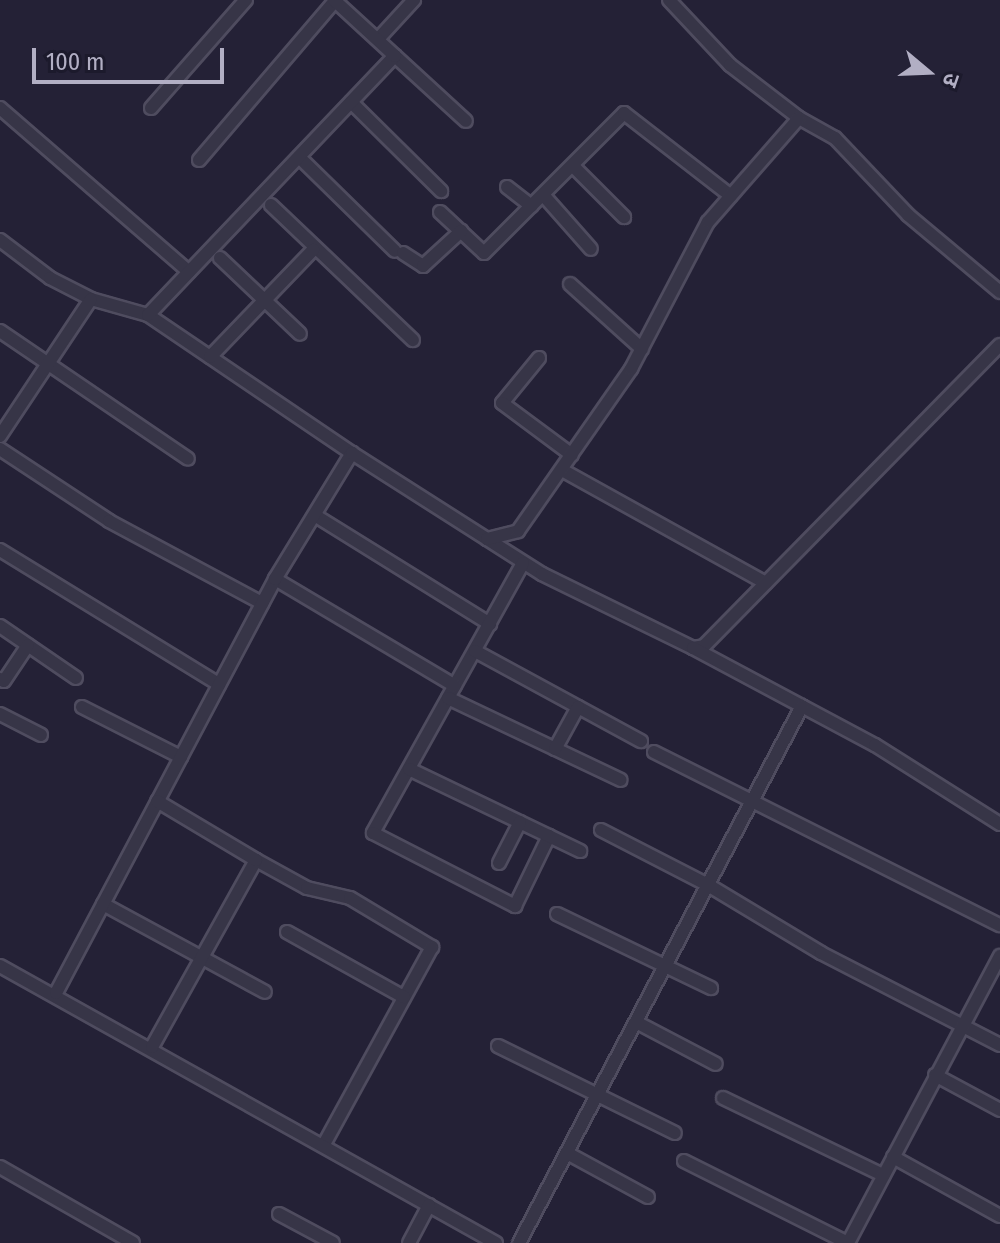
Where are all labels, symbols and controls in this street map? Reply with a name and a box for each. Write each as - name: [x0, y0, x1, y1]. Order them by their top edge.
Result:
- scale bar: [36, 32, 228, 82]
- north arrow: [888, 32, 968, 112]
- text: 100 m: [46, 48, 104, 76]
- text: उ: [936, 69, 966, 90]

